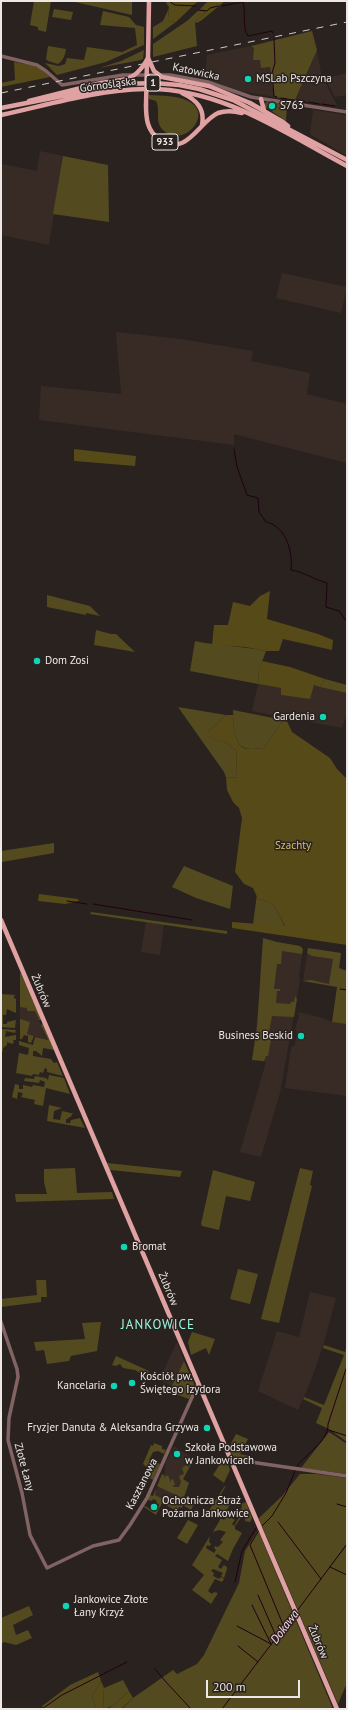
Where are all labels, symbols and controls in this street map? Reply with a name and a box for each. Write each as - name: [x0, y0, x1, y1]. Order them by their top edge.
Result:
- street label: Katowicka: [171, 61, 221, 83]
- place label: MSLab Pszczyna: [256, 72, 332, 86]
- marker: MSLab Pszczyna: [243, 74, 253, 84]
- street label: Górnośląska: [79, 75, 137, 95]
- road number: 1: [146, 75, 160, 91]
- place label: S763: [280, 99, 304, 113]
- marker: S763: [267, 101, 277, 111]
- road number: 933: [152, 134, 178, 150]
- place label: Dom Zosi: [45, 654, 89, 668]
- marker: Dom Zosi: [32, 656, 42, 666]
- place label: Gardenia: [273, 710, 315, 724]
- marker: Gardenia: [318, 712, 328, 722]
- park label: Szachty: [275, 839, 311, 853]
- street label: Żubrów: [28, 972, 54, 1010]
- place label: Business Beskid: [218, 1029, 293, 1043]
- marker: Business Beskid: [296, 1031, 306, 1041]
- place label: Bromat: [132, 1240, 166, 1254]
- marker: Bromat: [119, 1242, 129, 1252]
- street label: Żubrów: [155, 1270, 181, 1308]
- district label: JANKOWICE: [121, 1317, 195, 1333]
- place label: Kościół pw. Świętego Izydora: [140, 1370, 220, 1396]
- marker: Kościół pw. Świętego Izydora: [127, 1378, 137, 1388]
- place label: Kancelaria: [57, 1379, 106, 1393]
- marker: Kancelaria: [109, 1381, 119, 1391]
- place label: Fryzjer Danuta & Aleksandra Grzywa: [27, 1421, 199, 1435]
- marker: Fryzjer Danuta & Aleksandra Grzywa: [202, 1423, 212, 1433]
- street label: Złote Łany: [11, 1441, 37, 1493]
- place label: Szkoła Podstawowa w Jankowicach: [185, 1441, 277, 1467]
- marker: Szkoła Podstawowa w Jankowicach: [172, 1449, 182, 1459]
- street label: Kasztanowa: [123, 1456, 161, 1512]
- place label: Ochotnicza Straż Pożarna Jankowice: [162, 1494, 249, 1520]
- marker: Ochotnicza Straż Pożarna Jankowice: [149, 1502, 159, 1512]
- place label: Jankowice Złote Łany Krzyż: [74, 1593, 148, 1619]
- marker: Jankowice Złote Łany Krzyż: [61, 1601, 71, 1611]
- water label: Dokawa: [268, 1607, 302, 1647]
- street label: Żubrów: [305, 1623, 331, 1661]
- scale bar: [208, 1672, 302, 1698]
- text: 200 m: [213, 1679, 246, 1694]

